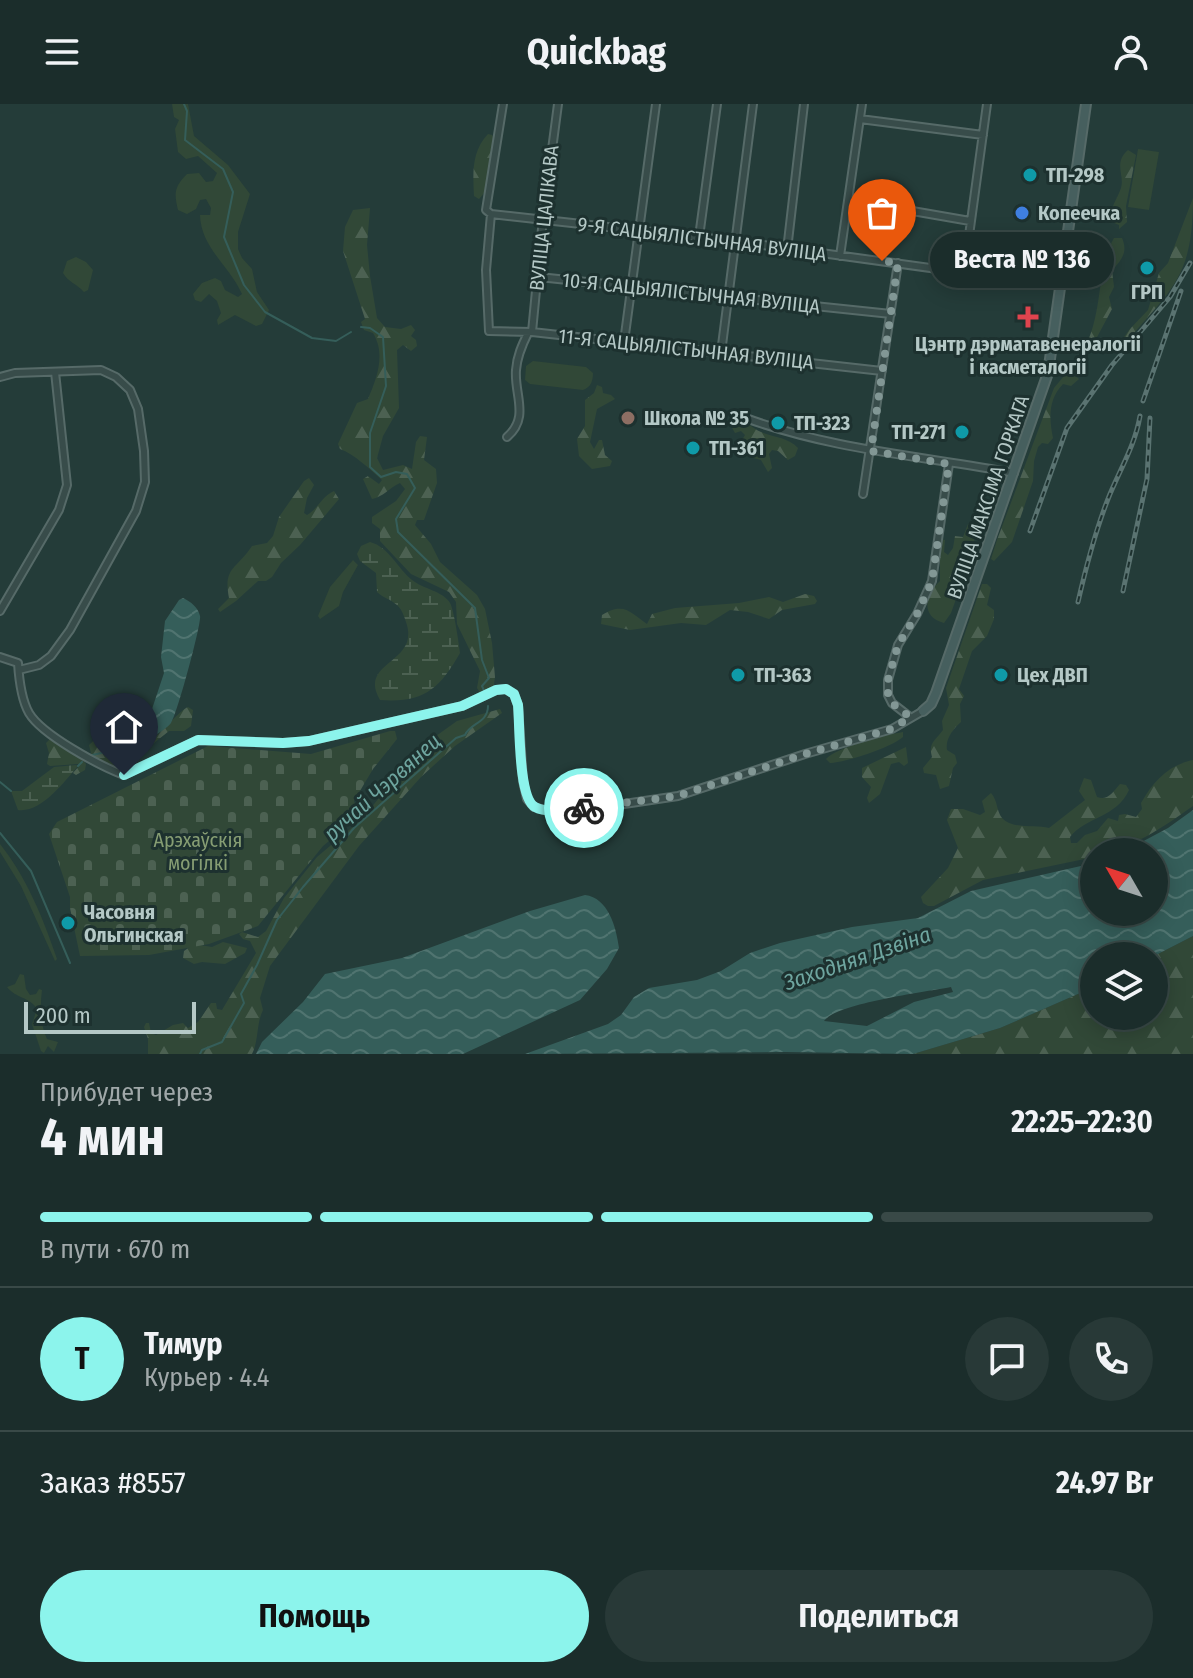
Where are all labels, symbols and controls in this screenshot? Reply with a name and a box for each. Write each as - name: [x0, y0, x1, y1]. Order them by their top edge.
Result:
- icon: menu: [40, 30, 84, 74]
- text: Quickbag: [527, 30, 666, 74]
- icon: person: [1109, 30, 1153, 74]
- street label: ВУЛІЦА ЦАЛІКАВА: [524, 144, 564, 292]
- place label: ТП-298: [1046, 163, 1105, 187]
- marker: ТП-298: [1021, 166, 1039, 184]
- pin: [848, 179, 916, 261]
- icon: bag: [860, 191, 904, 235]
- place label: Копеечка: [1038, 201, 1120, 225]
- marker: Копеечка: [1013, 204, 1031, 222]
- street label: 9-Я САЦЫЯЛІСТЫЧНАЯ ВУЛІЦА: [576, 212, 828, 266]
- callout: Веста № 136: [930, 233, 1114, 289]
- text: Веста № 136: [954, 244, 1090, 275]
- marker: ГРП: [1138, 259, 1156, 277]
- street label: 10-Я САЦЫЯЛІСТЫЧНАЯ ВУЛІЦА: [561, 268, 822, 319]
- place label: ГРП: [1131, 280, 1163, 304]
- marker: Цэнтр дэрматавенералогіі і касметалогіі: [1017, 306, 1039, 328]
- street label: 11-Я САЦЫЯЛІСТЫЧНАЯ ВУЛІЦА: [557, 324, 815, 374]
- place label: Цэнтр дэрматавенералогіі і касметалогіі: [915, 332, 1141, 379]
- street label: ВУЛІЦА МАКСІМА ГОРКАГА: [942, 391, 1034, 602]
- place label: Школа № 35: [644, 406, 749, 430]
- marker: Школа № 35: [619, 409, 637, 427]
- place label: ТП-323: [794, 411, 850, 435]
- marker: ТП-323: [769, 414, 787, 432]
- place label: ТП-271: [892, 420, 946, 444]
- marker: ТП-271: [953, 423, 971, 441]
- place label: ТП-361: [709, 436, 764, 460]
- marker: ТП-361: [684, 439, 702, 457]
- place label: ТП-363: [754, 663, 811, 687]
- place label: Цех ДВП: [1017, 663, 1088, 687]
- marker: ТП-363: [729, 666, 747, 684]
- marker: Цех ДВП: [992, 666, 1010, 684]
- pin: [90, 693, 158, 775]
- icon: home: [102, 705, 146, 749]
- water label: ручай Чэрвянец: [318, 728, 447, 847]
- courier: [544, 768, 624, 848]
- icon: bike: [562, 786, 606, 830]
- park label: Арэхаўскія могілкі: [154, 828, 242, 875]
- north arrow: [1080, 838, 1168, 926]
- map controls: [1080, 838, 1168, 1030]
- place label: Часовня Ольгинская: [84, 900, 184, 947]
- marker: Часовня Ольгинская: [59, 914, 77, 932]
- water label: Заходняя Дзвіна: [779, 921, 934, 997]
- button: layers: [1080, 942, 1168, 1030]
- scale bar: [24, 998, 196, 1034]
- text: 200 m: [36, 1002, 91, 1029]
- text: Прибудет через: [40, 1077, 213, 1108]
- text: 22:25–22:30: [1011, 1104, 1153, 1140]
- text: 4 мин: [40, 1106, 165, 1169]
- text: В пути · 670 m: [40, 1234, 190, 1265]
- button: chat: [965, 1317, 1049, 1401]
- button: phone: [1069, 1317, 1153, 1401]
- text: Тимур: [144, 1326, 223, 1362]
- text: Т: [75, 1341, 89, 1377]
- text: Курьер · 4.4: [144, 1362, 269, 1393]
- text: Заказ #8557: [40, 1465, 186, 1501]
- text: 24.97 Br: [1056, 1465, 1153, 1501]
- button: Помощь: [40, 1570, 589, 1662]
- button: Поделиться: [605, 1570, 1153, 1662]

